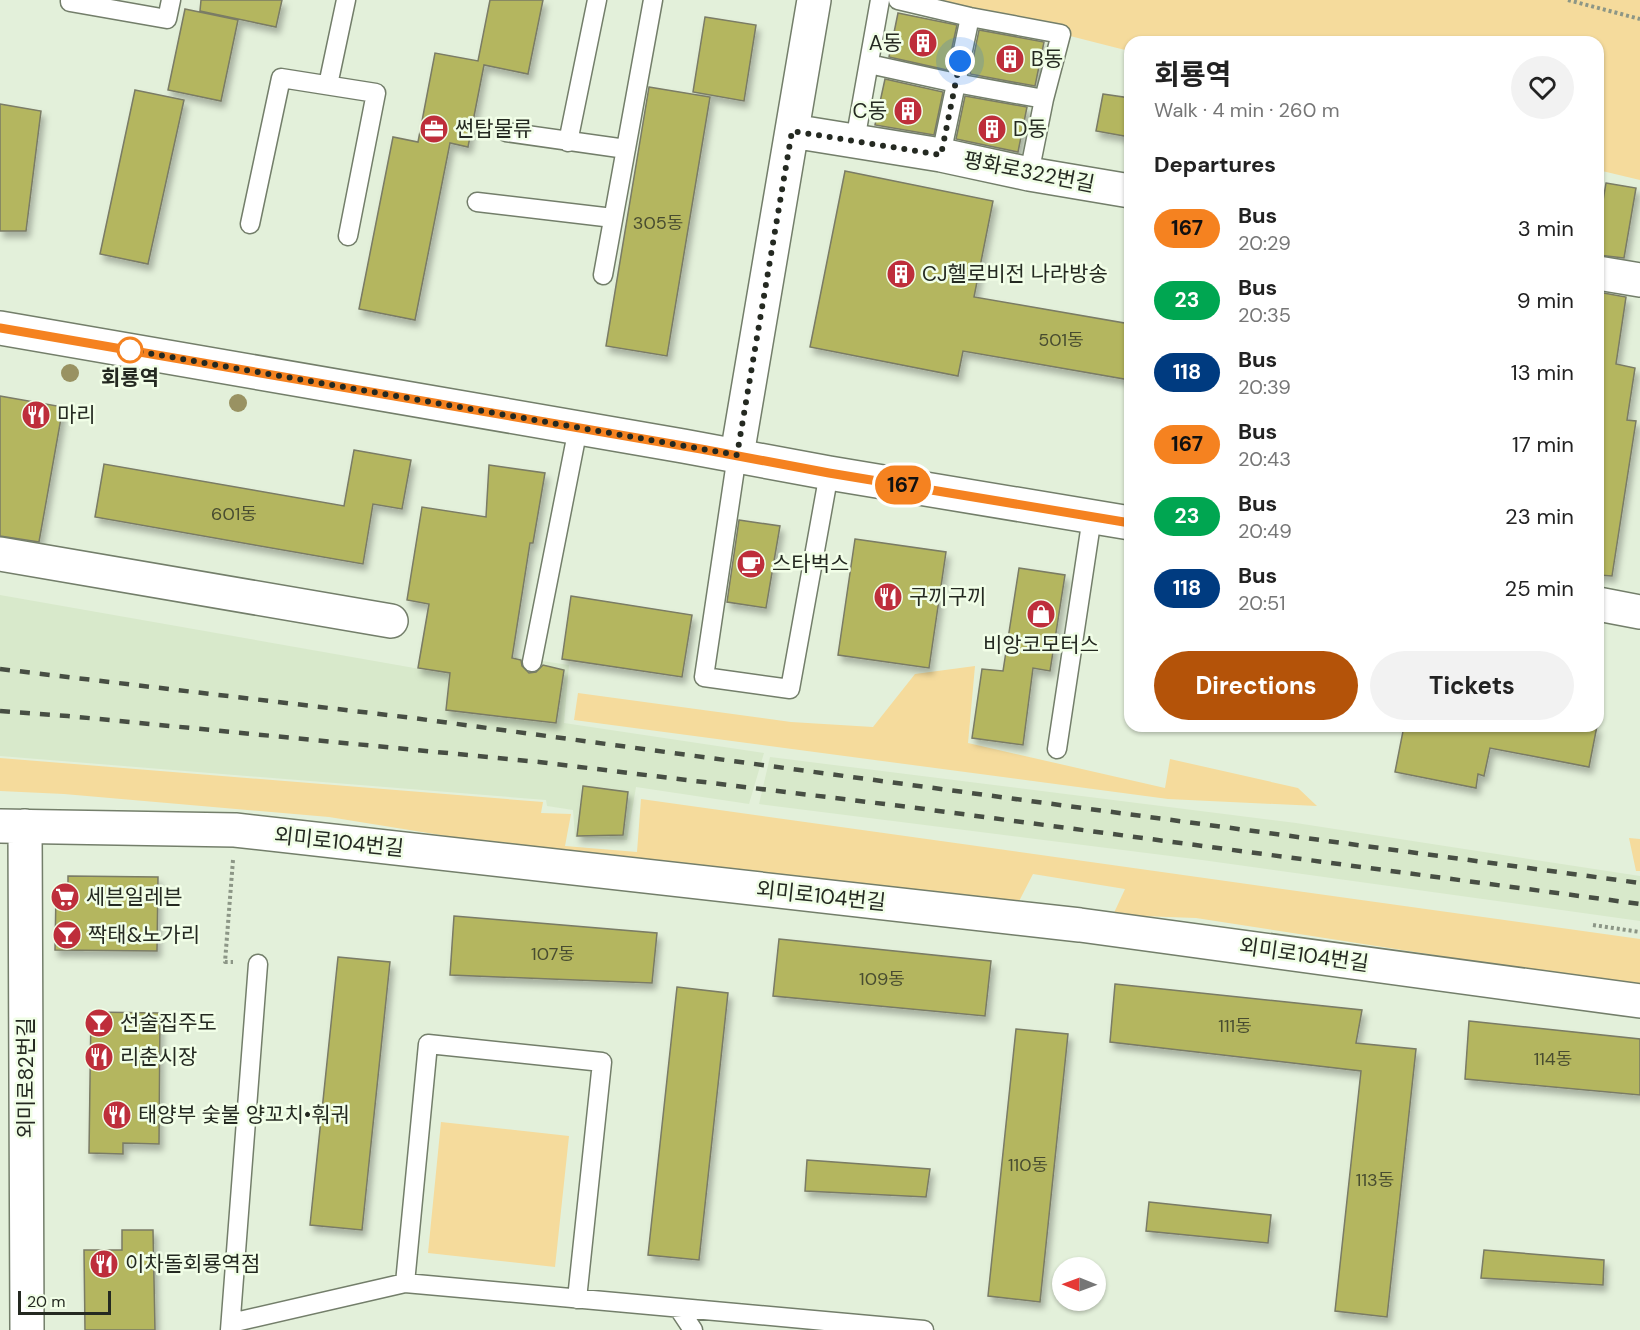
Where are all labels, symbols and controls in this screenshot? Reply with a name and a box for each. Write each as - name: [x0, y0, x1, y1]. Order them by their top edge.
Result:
- building icon: A동: [907, 27, 939, 59]
- place label: A동: [869, 29, 902, 57]
- building icon: B동: [994, 43, 1026, 75]
- place label: B동: [1031, 45, 1063, 73]
- your location: [945, 46, 975, 76]
- text: 회룡역: [1154, 56, 1231, 93]
- button: heart: [1511, 56, 1574, 119]
- building icon: C동: [892, 95, 924, 127]
- place label: C동: [853, 97, 887, 125]
- text: Walk · 4 min · 260 m: [1154, 97, 1339, 123]
- office icon: 썬탑물류: [418, 113, 450, 145]
- building icon: D동: [976, 113, 1008, 145]
- place label: 썬탑물류: [455, 115, 532, 143]
- place label: D동: [1013, 115, 1047, 143]
- street label: 평화로322번길: [961, 146, 1097, 198]
- text: Departures: [1154, 150, 1276, 179]
- text: Bus: [1238, 201, 1277, 230]
- house number: 305동: [633, 211, 683, 235]
- text: 167: [1171, 214, 1203, 242]
- text: 3 min: [1518, 214, 1574, 243]
- text: 20:29: [1238, 230, 1291, 256]
- building icon: CJ헬로비전 나라방송: [885, 258, 917, 290]
- place label: CJ헬로비전 나라방송: [922, 260, 1108, 288]
- text: Bus: [1238, 273, 1277, 302]
- text: 23: [1175, 286, 1199, 314]
- text: 9 min: [1517, 286, 1574, 315]
- text: 20:35: [1238, 302, 1291, 328]
- house number: 501동: [1038, 328, 1084, 352]
- marker: 회룡역: [117, 337, 143, 363]
- text: Bus: [1238, 345, 1277, 374]
- text: 118: [1173, 358, 1201, 386]
- text: 13 min: [1511, 358, 1574, 387]
- place label: 회룡역: [101, 364, 159, 392]
- text: 20:39: [1238, 374, 1291, 400]
- restaurant icon: 마리: [20, 399, 52, 431]
- place label: 마리: [57, 401, 96, 429]
- text: Bus: [1238, 417, 1277, 446]
- text: 167: [1171, 430, 1203, 458]
- text: 17 min: [1512, 430, 1574, 459]
- text: 20:43: [1238, 446, 1291, 472]
- line badge: 167: [868, 466, 938, 504]
- text: 167: [887, 471, 919, 499]
- text: Bus: [1238, 489, 1277, 518]
- house number: 601동: [211, 502, 257, 526]
- text: 23: [1175, 502, 1199, 530]
- text: 23 min: [1505, 502, 1574, 531]
- text: 20:49: [1238, 518, 1292, 544]
- cafe icon: 스타벅스: [735, 548, 767, 580]
- place label: 스타벅스: [772, 550, 849, 578]
- text: Bus: [1238, 561, 1277, 590]
- text: 118: [1173, 574, 1201, 602]
- text: 25 min: [1505, 574, 1574, 603]
- restaurant icon: 구끼구끼: [872, 581, 904, 613]
- place label: 구끼구끼: [909, 583, 986, 611]
- text: 20:51: [1238, 590, 1285, 616]
- shop icon: 비앙코모터스: [1025, 598, 1057, 630]
- place label: 비앙코모터스: [983, 631, 1099, 659]
- button: Directions: [1154, 651, 1358, 720]
- button: Tickets: [1370, 651, 1574, 720]
- street label: 외미로104번길: [273, 821, 405, 863]
- street label: 외미로104번길: [755, 875, 887, 917]
- supermarket icon: 세븐일레븐: [49, 881, 81, 913]
- place label: 세븐일레븐: [86, 883, 183, 911]
- bar icon: 짝태&노가리: [51, 919, 83, 951]
- place label: 짝태&노가리: [88, 921, 200, 949]
- street label: 외미로104번길: [1238, 932, 1370, 978]
- house number: 107동: [531, 942, 575, 966]
- house number: 109동: [859, 967, 905, 991]
- bar icon: 선술집주도: [83, 1007, 115, 1039]
- place label: 선술집주도: [120, 1009, 217, 1037]
- house number: 111동: [1218, 1014, 1252, 1038]
- street label: 외미로82번길: [12, 1017, 40, 1139]
- restaurant icon: 리춘시장: [83, 1041, 115, 1073]
- place label: 리춘시장: [120, 1043, 197, 1071]
- house number: 114동: [1534, 1047, 1572, 1071]
- restaurant icon: 태양부 숯불 양꼬치•훠궈: [101, 1099, 133, 1131]
- place label: 태양부 숯불 양꼬치•훠궈: [138, 1101, 350, 1129]
- house number: 110동: [1008, 1153, 1048, 1177]
- house number: 113동: [1356, 1168, 1394, 1192]
- restaurant icon: 이차돌회룡역점: [88, 1248, 120, 1280]
- place label: 이차돌회룡역점: [125, 1250, 260, 1278]
- north arrow: [1052, 1257, 1106, 1311]
- map controls: [1052, 1257, 1106, 1311]
- scale bar: [18, 1288, 111, 1316]
- text: 20 m: [27, 1291, 66, 1312]

